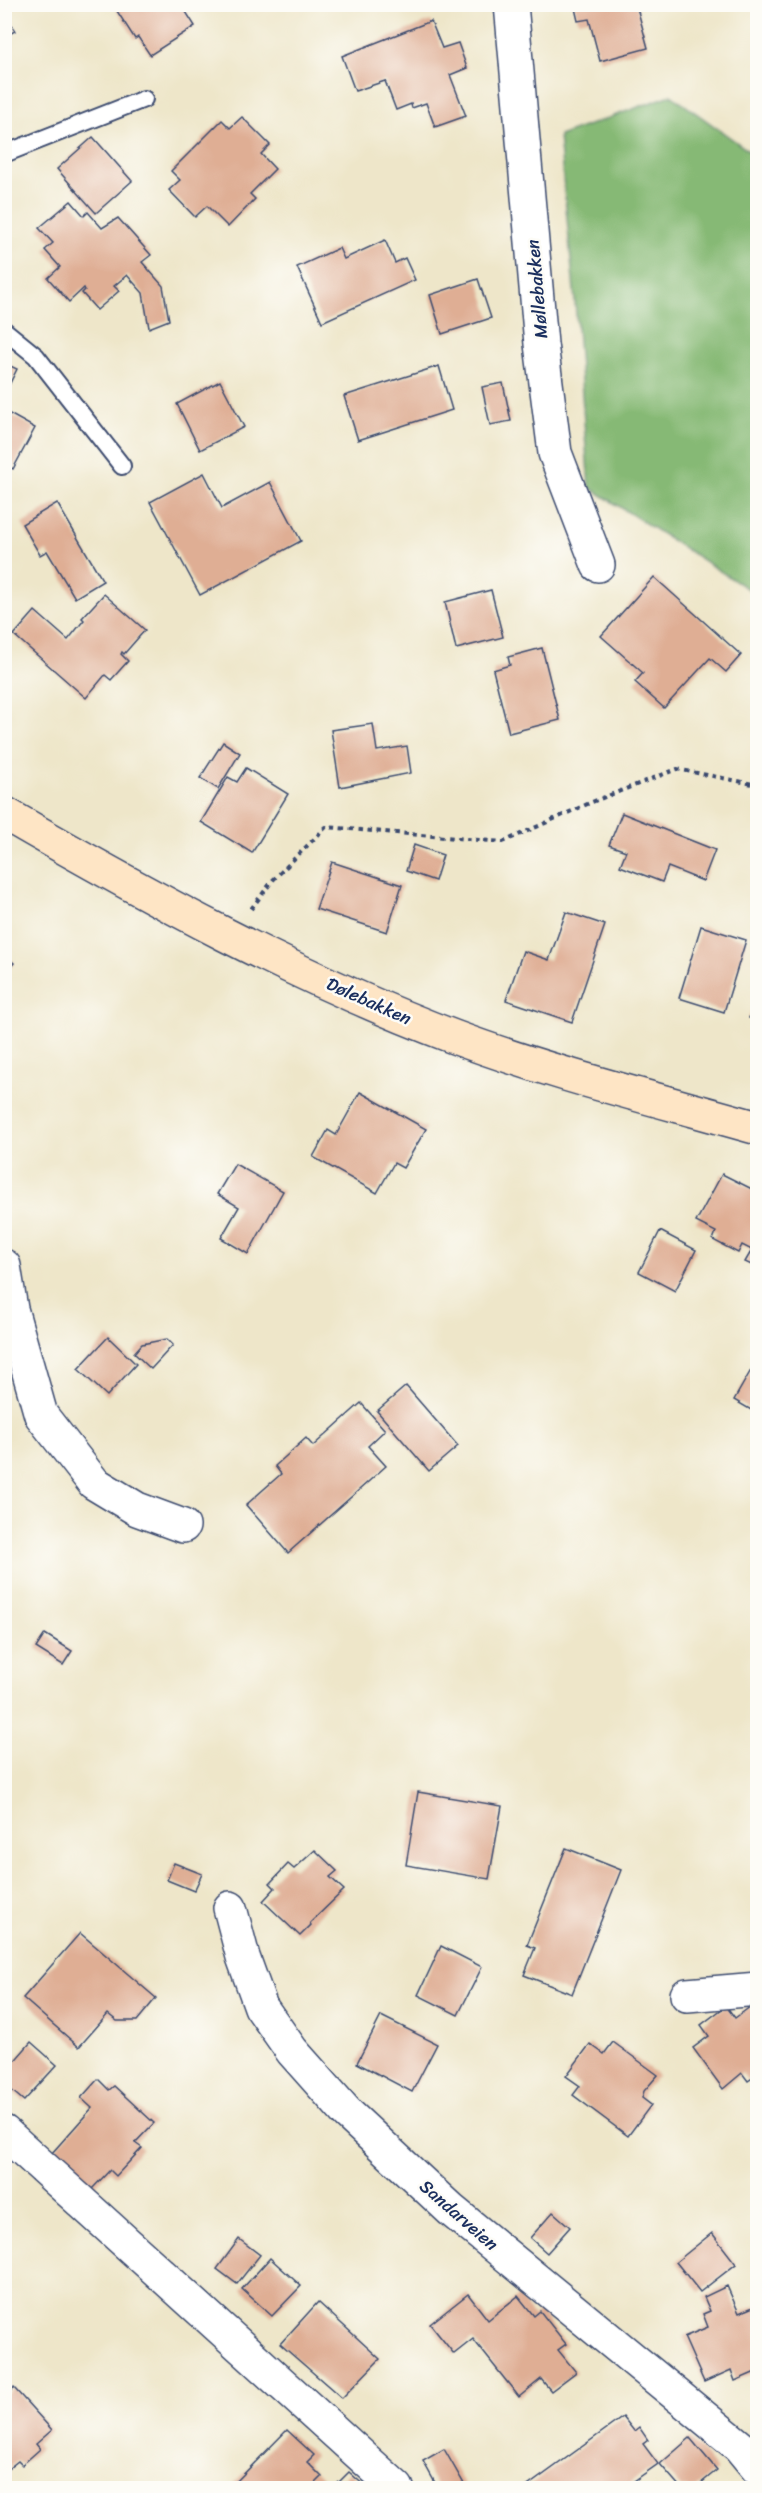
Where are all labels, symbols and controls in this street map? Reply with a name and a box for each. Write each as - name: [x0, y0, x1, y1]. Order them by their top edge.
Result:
- street label: Møllebakken: [517, 238, 557, 340]
- street label: Dølebakken: [321, 968, 417, 1034]
- street label: Sandarveien: [412, 2171, 506, 2259]

